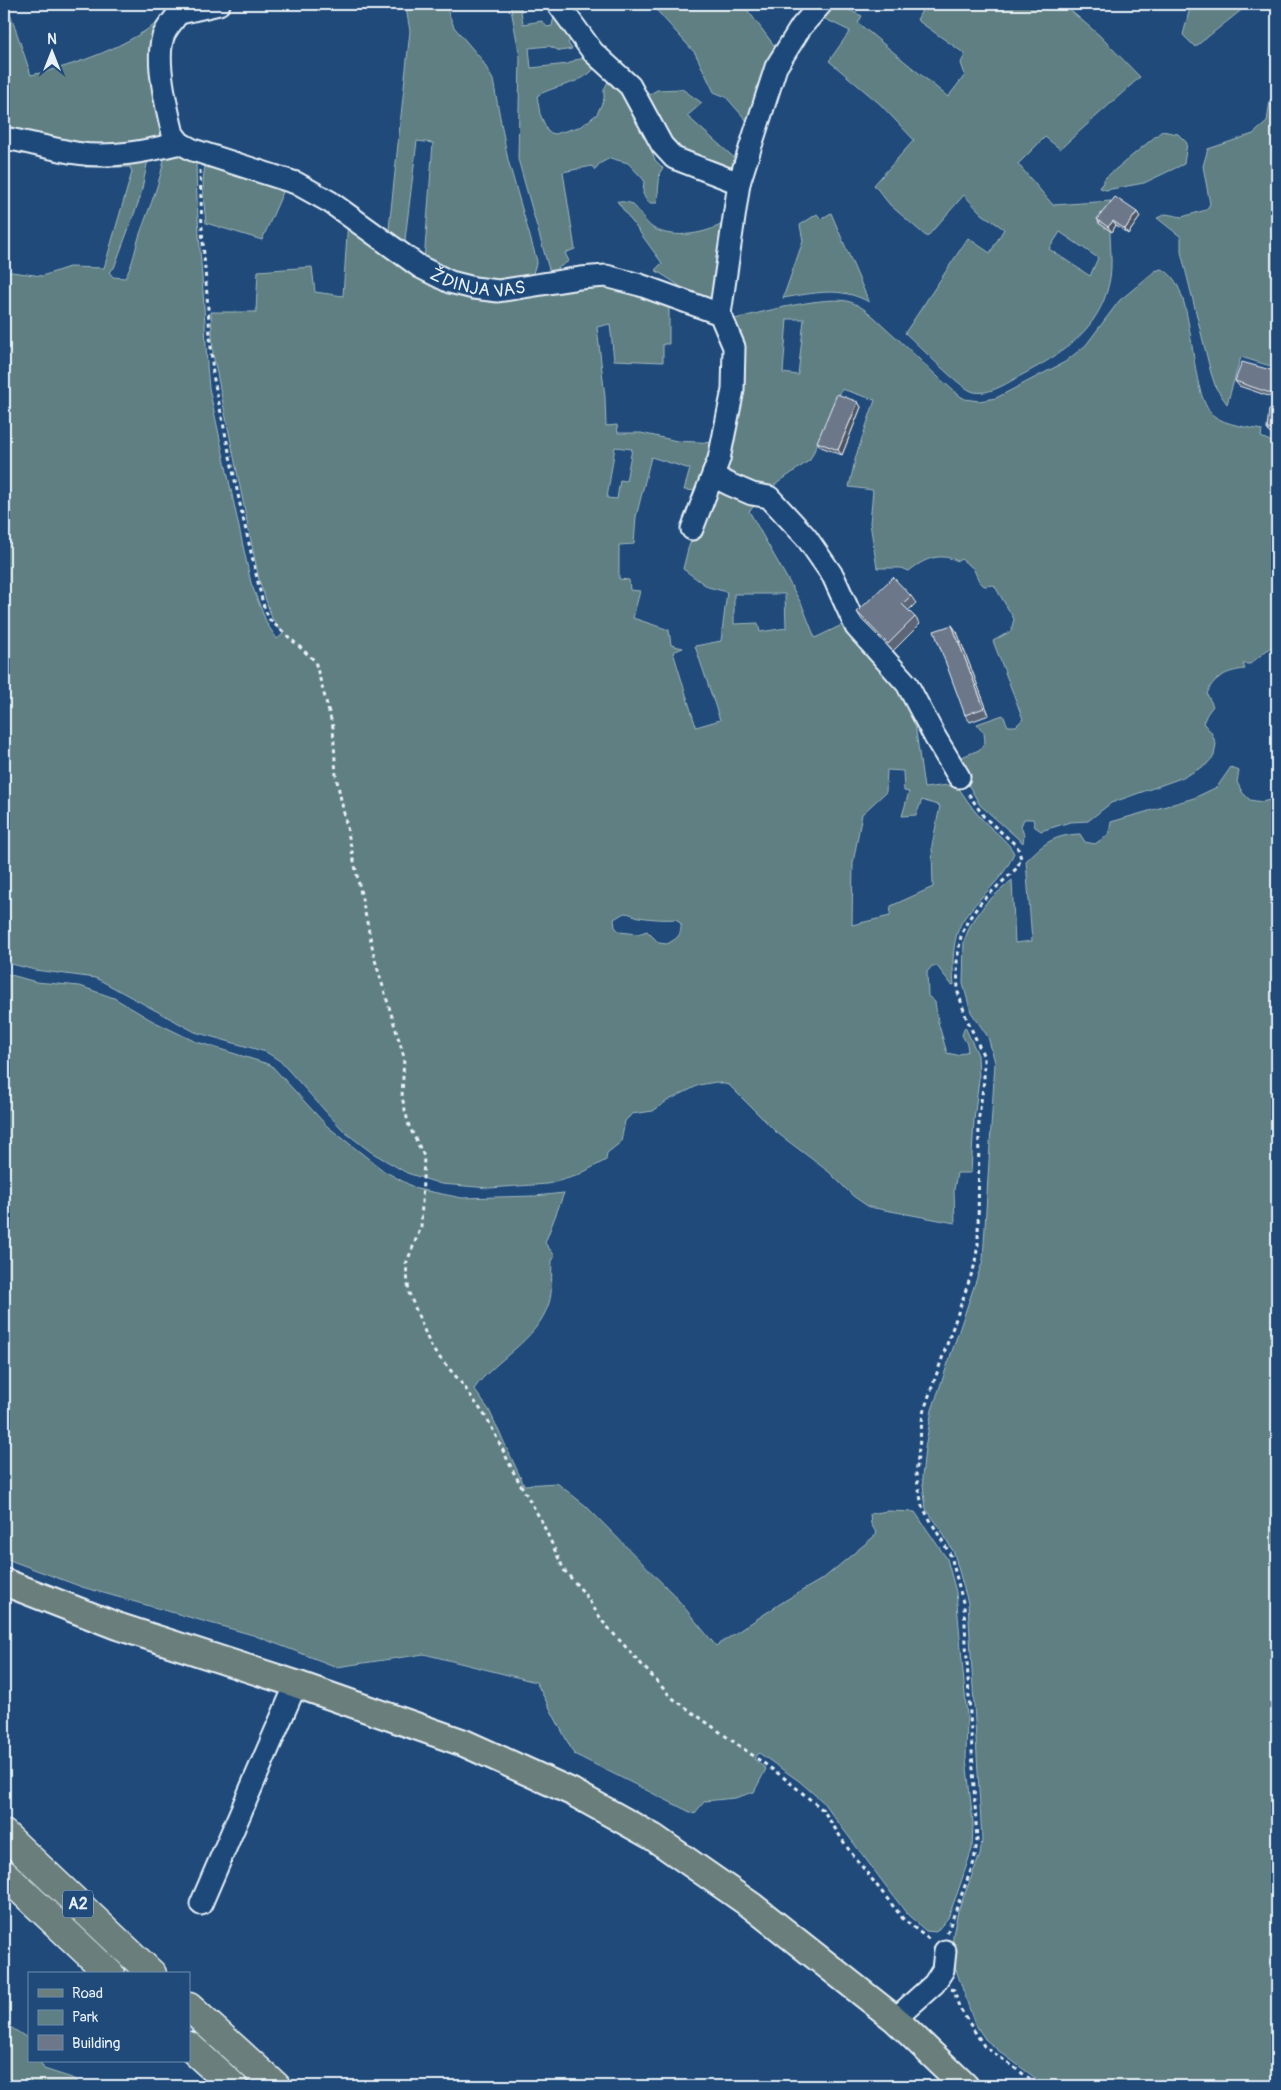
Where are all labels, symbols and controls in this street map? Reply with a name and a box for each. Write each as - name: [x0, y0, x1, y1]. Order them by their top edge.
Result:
- north arrow: [28, 28, 78, 78]
- text: N: [47, 31, 57, 48]
- street label: ŽDINJA VAS: [426, 262, 527, 303]
- road number: A2: [63, 1890, 93, 1918]
- legend: [28, 1972, 190, 2062]
- text: Road: [72, 1984, 103, 2003]
- text: Park: [72, 2008, 99, 2027]
- text: Building: [72, 2034, 120, 2053]

